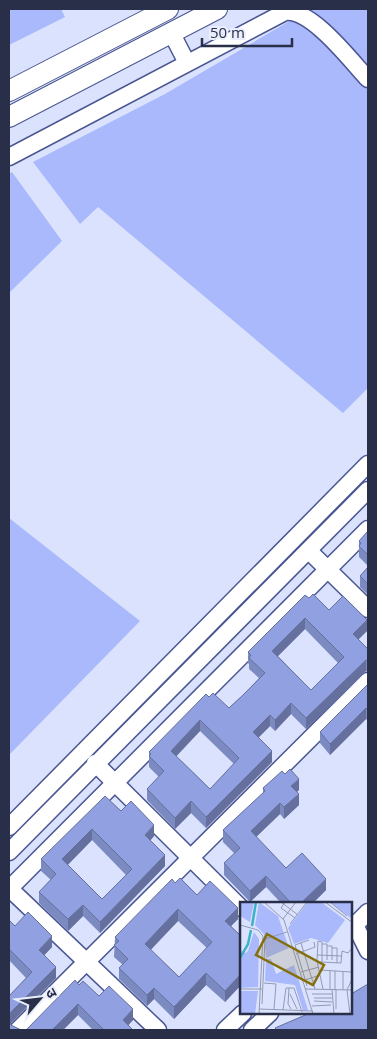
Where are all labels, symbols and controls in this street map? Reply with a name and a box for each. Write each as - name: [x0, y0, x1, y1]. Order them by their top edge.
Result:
- scale bar: [202, 15, 292, 47]
- text: 50 m: [210, 22, 245, 42]
- inset map: [240, 902, 352, 1014]
- north arrow: [15, 974, 65, 1024]
- text: उ: [42, 985, 63, 1001]

